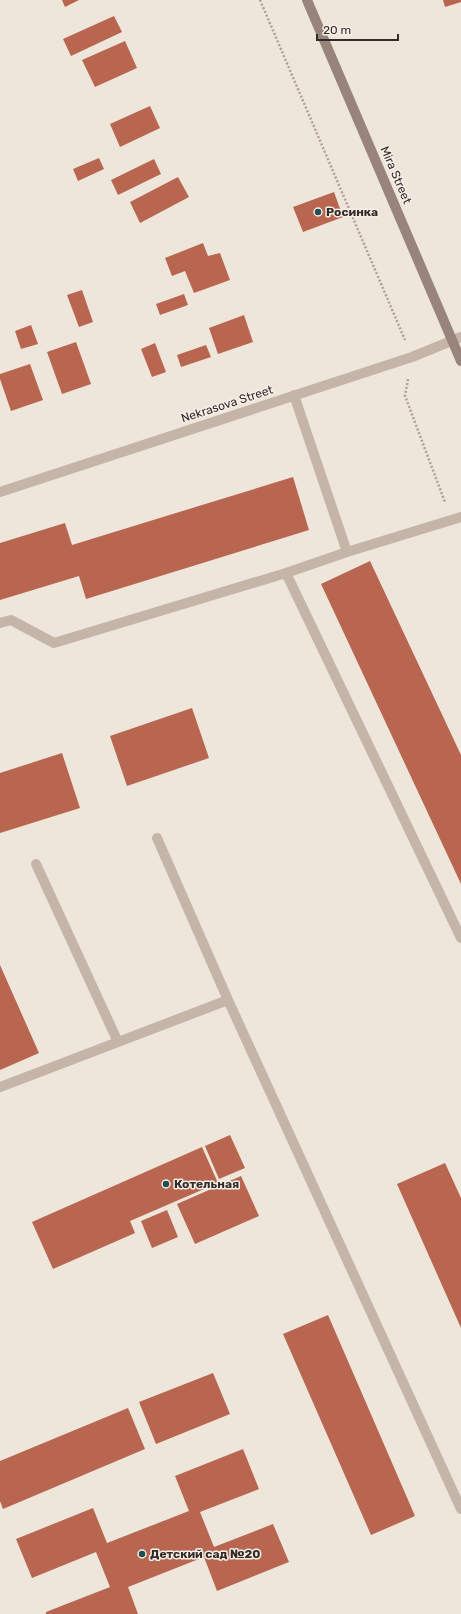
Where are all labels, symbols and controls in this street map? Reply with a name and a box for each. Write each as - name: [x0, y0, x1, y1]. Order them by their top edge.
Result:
- scale bar: [317, 16, 398, 42]
- text: 20 m: [323, 23, 351, 37]
- street label: Mira Street: [378, 144, 415, 206]
- place label: Росинка: [326, 205, 378, 219]
- marker: Росинка: [313, 207, 323, 217]
- street label: Nekrasova Street: [179, 382, 275, 425]
- place label: Котельная: [174, 1177, 239, 1191]
- marker: Котельная: [161, 1179, 171, 1189]
- place label: Детский сад №20: [150, 1547, 261, 1561]
- marker: Детский сад №20: [137, 1549, 147, 1559]

